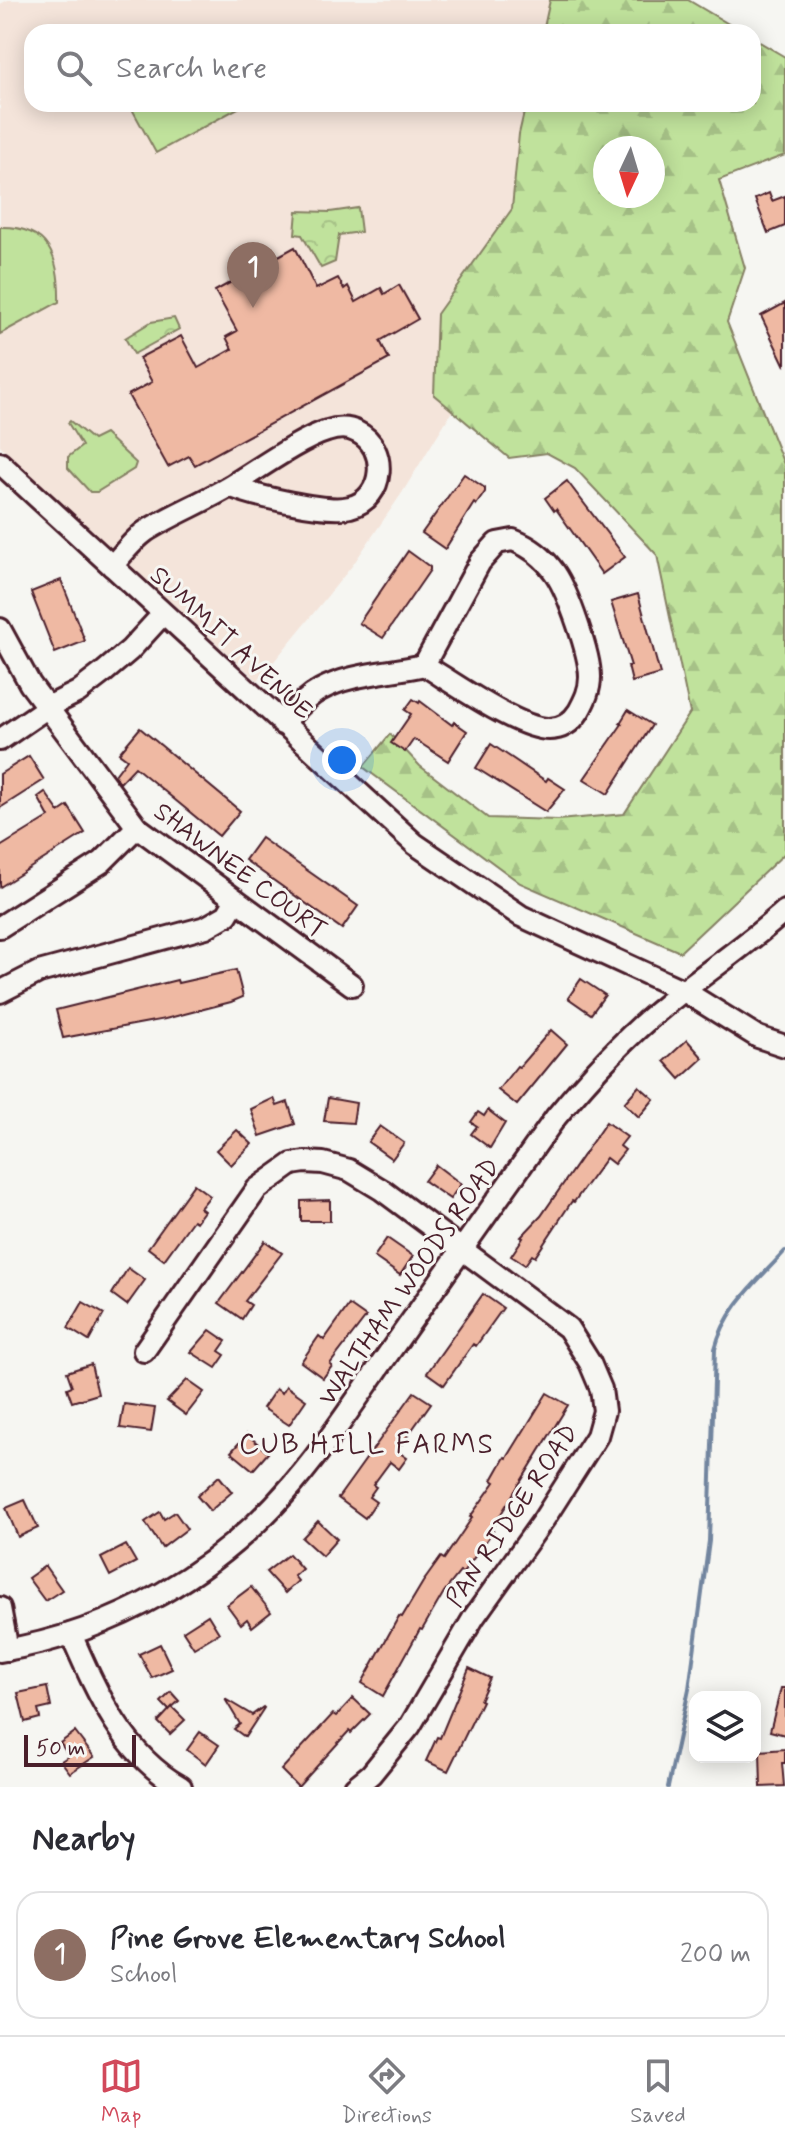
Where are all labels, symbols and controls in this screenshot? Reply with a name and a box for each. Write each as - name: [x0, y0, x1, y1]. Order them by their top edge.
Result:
- search box: [24, 24, 761, 112]
- icon: search: [52, 46, 96, 90]
- text: Search here: [116, 49, 267, 88]
- north arrow: [593, 136, 665, 208]
- pin: 1: [227, 242, 279, 308]
- street label: SUMMIT AVENUE: [142, 559, 319, 728]
- your location: [322, 740, 362, 780]
- street label: SHAWNEE COURT: [146, 795, 333, 948]
- street label: WALTHAM WOODS ROAD: [311, 1151, 508, 1413]
- street label: PAN RIDGE ROAD: [439, 1418, 587, 1614]
- district label: CUB HILL FARMS: [239, 1427, 495, 1464]
- map controls: [689, 1691, 761, 1763]
- button: layers: [689, 1691, 761, 1763]
- scale bar: [24, 1731, 136, 1767]
- text: 50 m: [36, 1735, 85, 1763]
- text: Nearby: [32, 1817, 136, 1862]
- text: Pine Grove Elementary School: [110, 1919, 506, 1958]
- text: 1: [54, 1938, 66, 1972]
- text: 200 m: [680, 1938, 751, 1972]
- text: School: [110, 1958, 177, 1992]
- tab: Map: [99, 2054, 143, 2130]
- tab: Directions: [341, 2054, 432, 2130]
- tab: Saved: [630, 2054, 686, 2130]

